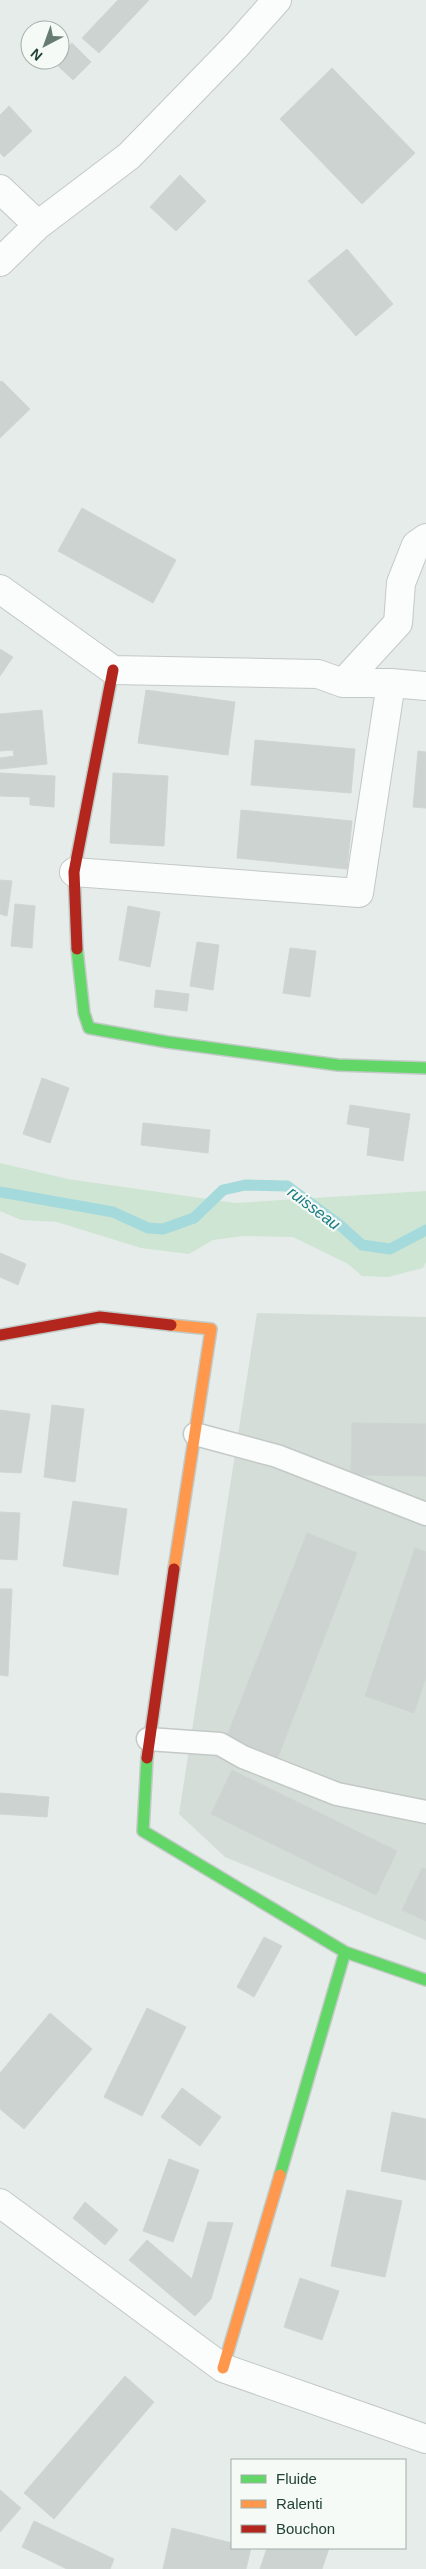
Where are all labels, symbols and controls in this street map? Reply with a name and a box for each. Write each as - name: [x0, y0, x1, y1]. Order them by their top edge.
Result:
- north arrow: [20, 20, 70, 70]
- text: N: [27, 45, 46, 64]
- water label: ruisseau: [285, 1183, 343, 1233]
- legend: [231, 2459, 406, 2549]
- text: Fluide: [276, 2470, 317, 2487]
- text: Ralenti: [276, 2495, 323, 2512]
- text: Bouchon: [276, 2520, 335, 2537]

